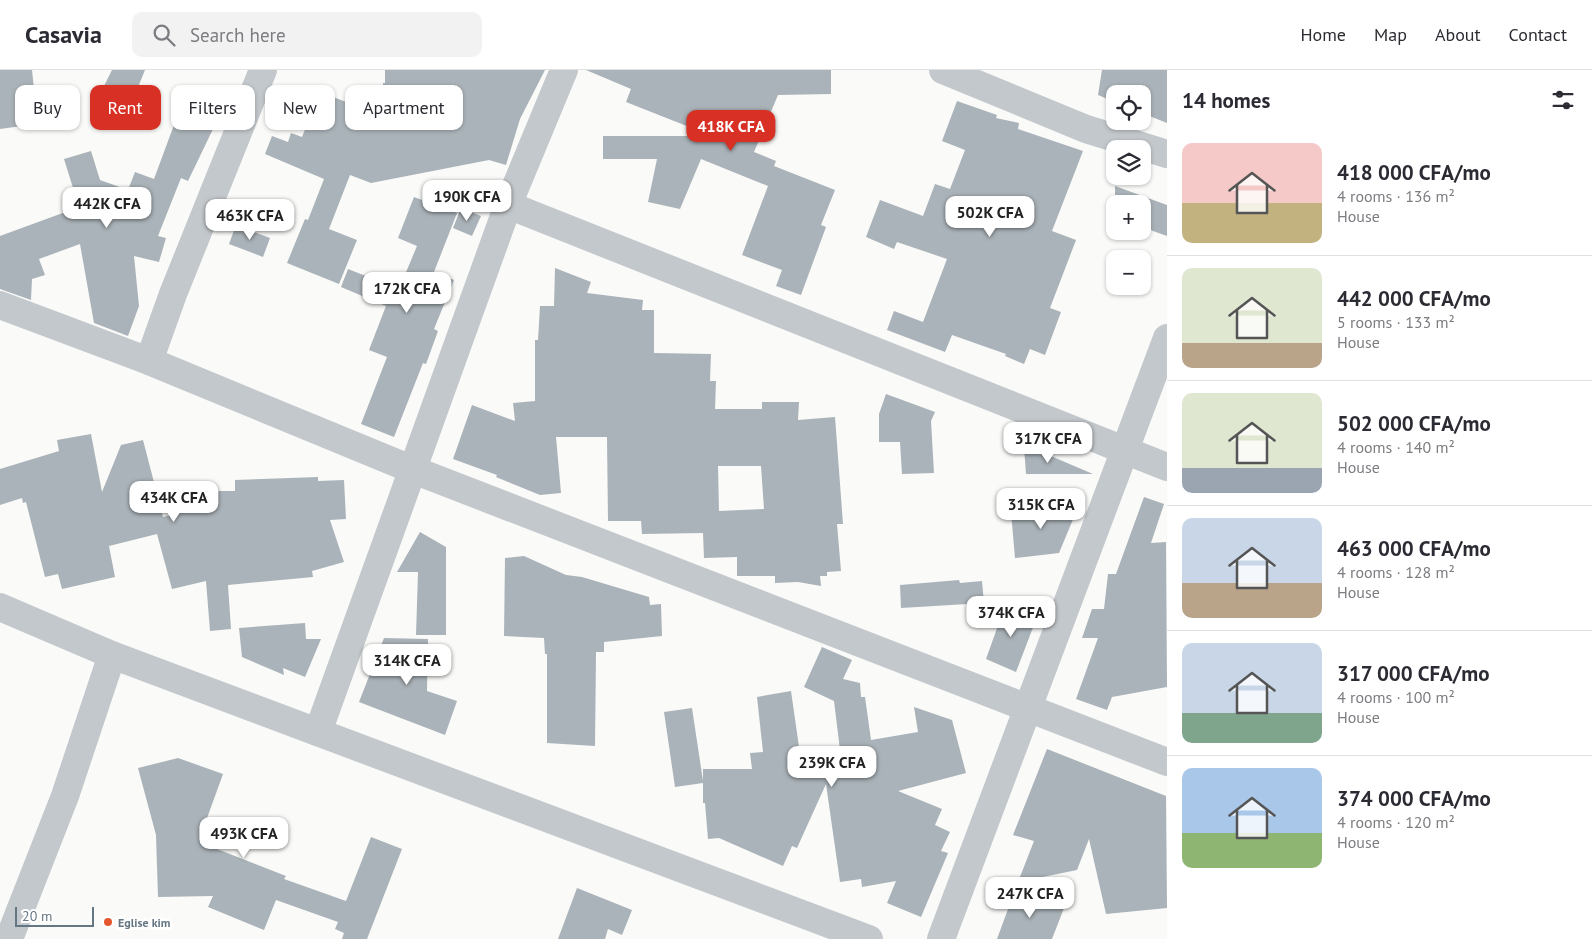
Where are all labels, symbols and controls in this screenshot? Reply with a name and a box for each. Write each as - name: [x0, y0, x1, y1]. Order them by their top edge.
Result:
- search box: [132, 12, 482, 57]
- text: Casavia: [25, 19, 102, 50]
- icon: search: [150, 21, 178, 49]
- text: Search here: [190, 23, 286, 47]
- text: Home: [1300, 23, 1346, 46]
- text: Map: [1374, 23, 1407, 46]
- text: About: [1435, 23, 1481, 46]
- text: Contact: [1509, 23, 1567, 46]
- chip: Buy: [15, 85, 80, 130]
- chip: Rent: [90, 85, 161, 130]
- chip: Filters: [171, 85, 255, 130]
- chip: New: [265, 85, 335, 130]
- chip: Apartment: [345, 85, 463, 130]
- map controls: [1106, 85, 1151, 295]
- button: locate: [1106, 85, 1151, 130]
- icon: filters: [1549, 86, 1577, 114]
- text: 14 homes: [1182, 87, 1270, 114]
- pin: 418K CFA: [679, 109, 783, 152]
- text: 418K CFA: [697, 116, 765, 136]
- button: layers: [1106, 140, 1151, 185]
- text: 418 000 CFA/mo: [1337, 159, 1491, 186]
- icon: home: [1222, 163, 1282, 223]
- pin: 190K CFA: [415, 180, 519, 222]
- pin: 442K CFA: [55, 186, 159, 229]
- text: 190K CFA: [433, 186, 501, 206]
- text: 4 rooms · 136 m²: [1337, 186, 1455, 206]
- text: 442K CFA: [73, 193, 141, 213]
- button: +: [1106, 195, 1151, 240]
- pin: 502K CFA: [938, 196, 1042, 238]
- pin: 463K CFA: [198, 198, 302, 241]
- text: 502K CFA: [956, 202, 1024, 222]
- text: 463K CFA: [216, 205, 284, 225]
- text: House: [1337, 206, 1380, 226]
- button: −: [1106, 250, 1151, 295]
- pin: 172K CFA: [355, 272, 459, 314]
- text: 172K CFA: [373, 278, 441, 298]
- text: 442 000 CFA/mo: [1337, 285, 1491, 312]
- icon: home: [1222, 288, 1282, 348]
- text: 5 rooms · 133 m²: [1337, 312, 1455, 332]
- text: House: [1337, 332, 1380, 352]
- text: 502 000 CFA/mo: [1337, 410, 1491, 437]
- icon: home: [1222, 413, 1282, 473]
- pin: 317K CFA: [996, 422, 1100, 464]
- text: 317K CFA: [1014, 428, 1082, 448]
- text: 4 rooms · 140 m²: [1337, 437, 1455, 457]
- text: House: [1337, 457, 1380, 477]
- pin: 434K CFA: [122, 480, 226, 523]
- text: 434K CFA: [140, 487, 208, 507]
- pin: 315K CFA: [989, 488, 1093, 530]
- text: 315K CFA: [1007, 494, 1075, 514]
- text: 463 000 CFA/mo: [1337, 535, 1491, 562]
- icon: home: [1222, 538, 1282, 598]
- text: 4 rooms · 128 m²: [1337, 562, 1455, 582]
- text: House: [1337, 582, 1380, 602]
- pin: 374K CFA: [959, 596, 1063, 638]
- text: 374K CFA: [977, 602, 1045, 622]
- pin: 314K CFA: [355, 644, 459, 686]
- text: 314K CFA: [373, 650, 441, 670]
- text: 317 000 CFA/mo: [1337, 660, 1490, 687]
- icon: home: [1222, 663, 1282, 723]
- text: 4 rooms · 100 m²: [1337, 687, 1455, 707]
- text: House: [1337, 707, 1380, 727]
- pin: 239K CFA: [780, 746, 884, 788]
- text: 239K CFA: [798, 752, 866, 772]
- text: 374 000 CFA/mo: [1337, 785, 1491, 812]
- icon: home: [1222, 788, 1282, 848]
- text: 4 rooms · 120 m²: [1337, 812, 1455, 832]
- pin: 493K CFA: [192, 816, 296, 859]
- text: 493K CFA: [210, 823, 278, 843]
- text: House: [1337, 832, 1380, 852]
- pin: 247K CFA: [978, 876, 1082, 919]
- text: 247K CFA: [996, 883, 1064, 903]
- scale bar: [15, 904, 94, 927]
- text: 20 m: [22, 907, 52, 925]
- place label: Eglise kim: [118, 915, 171, 930]
- marker: Eglise kim: [102, 916, 114, 928]

